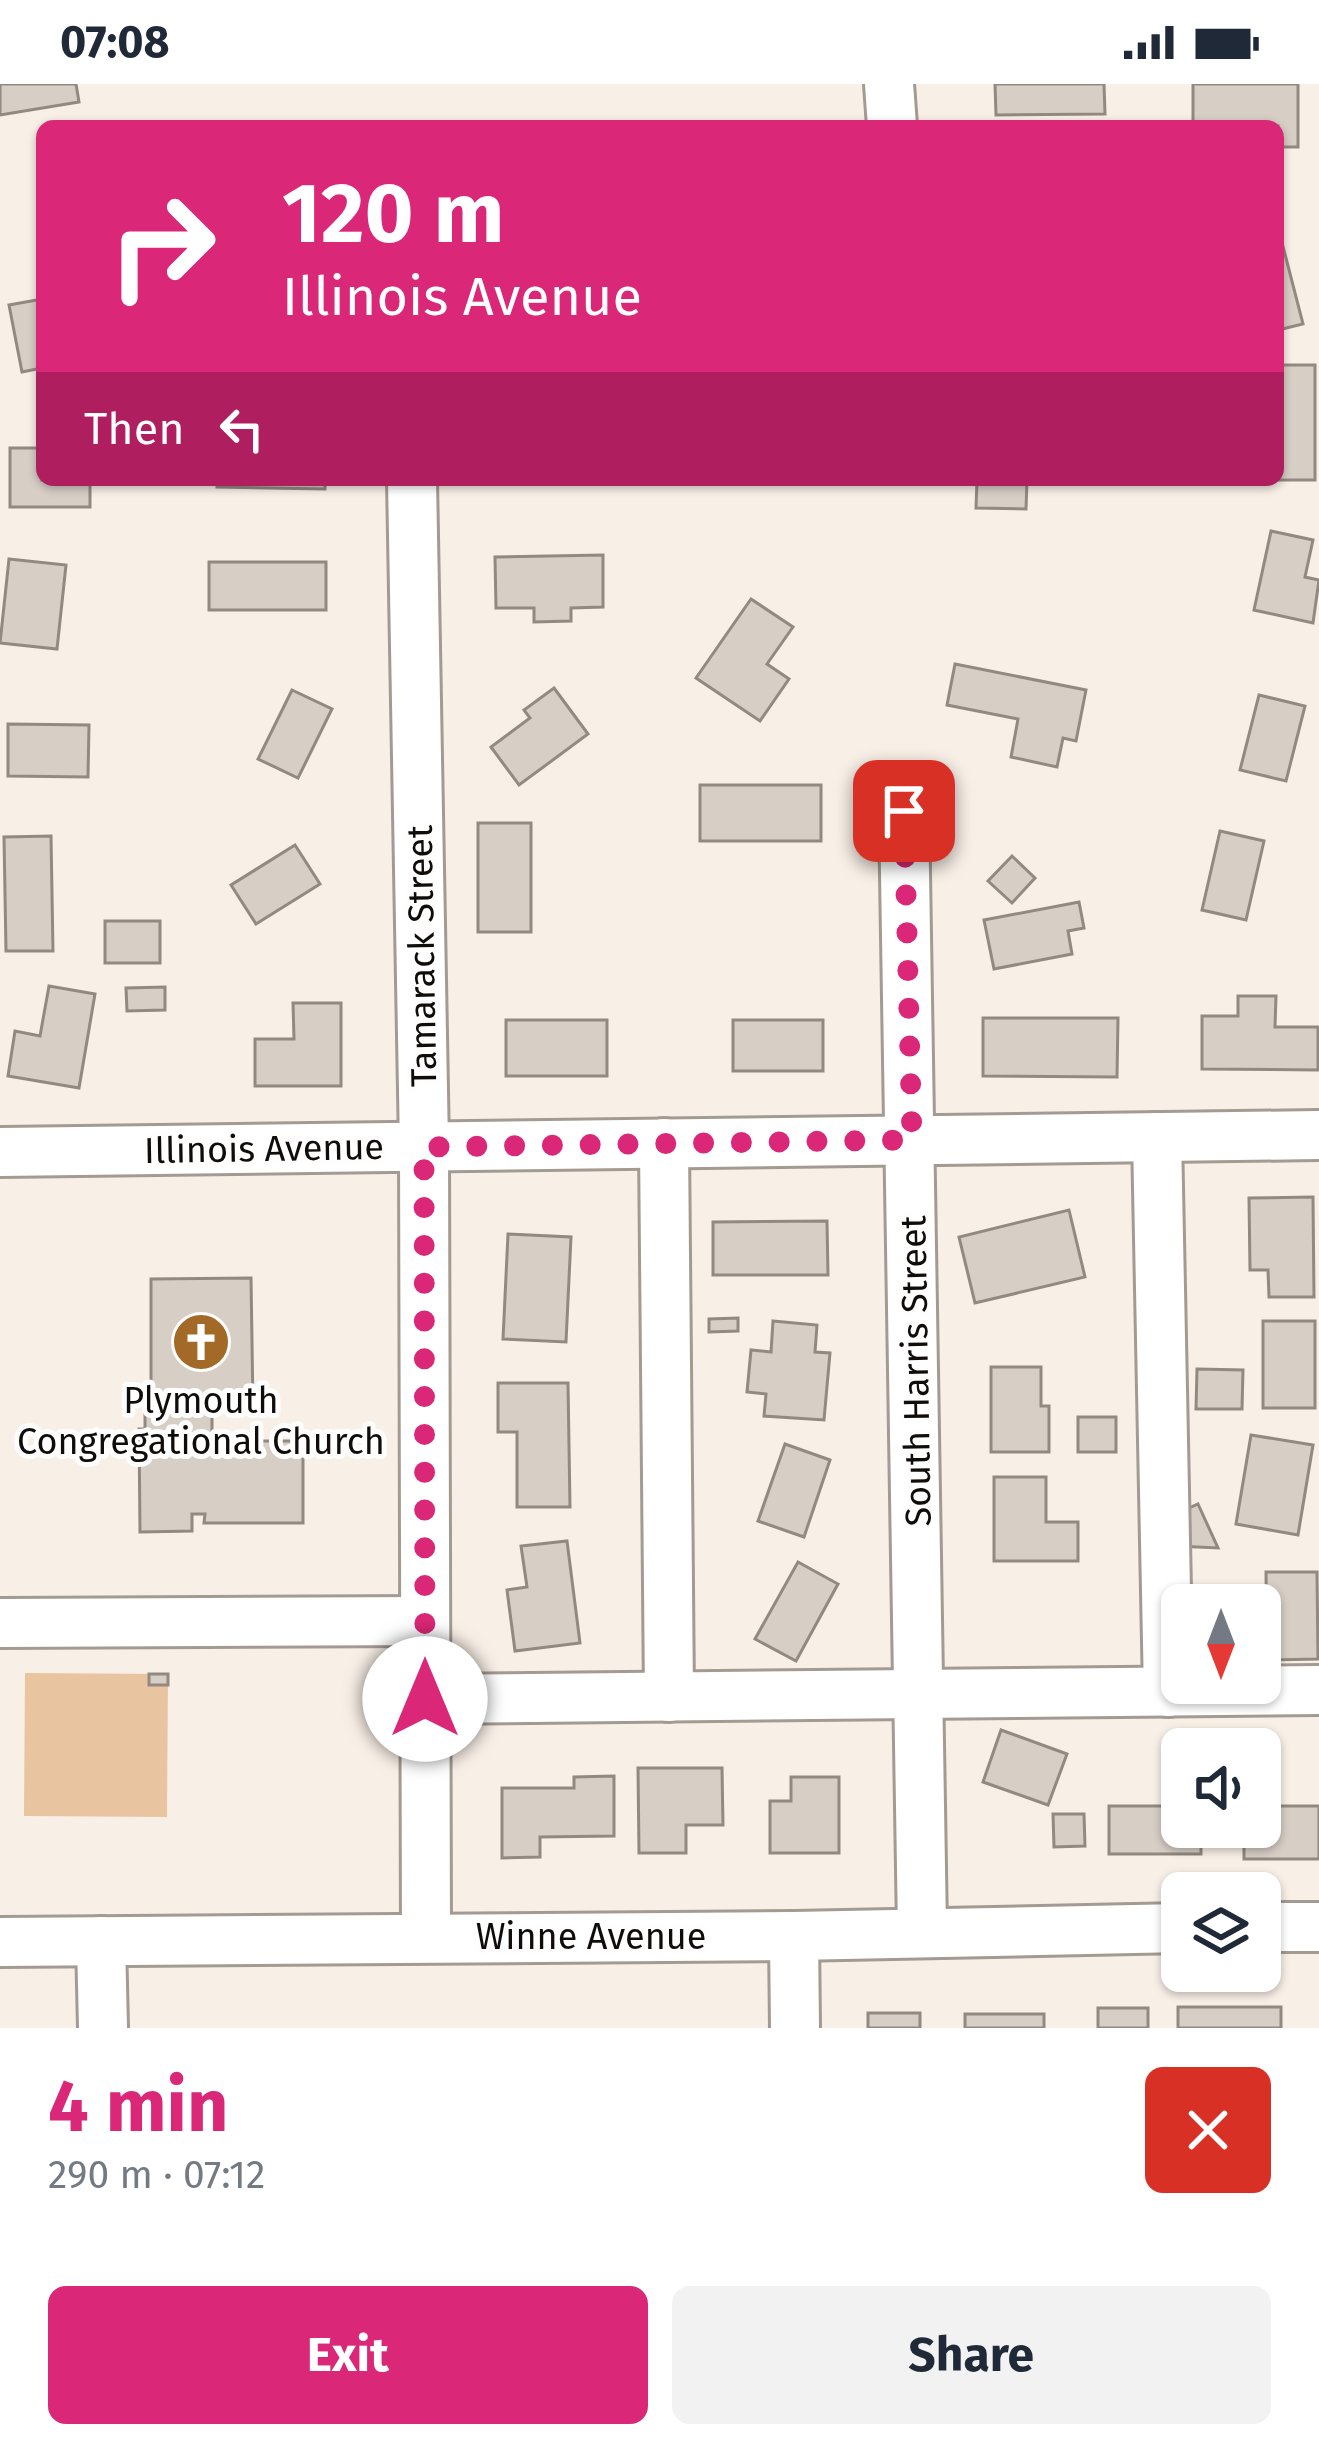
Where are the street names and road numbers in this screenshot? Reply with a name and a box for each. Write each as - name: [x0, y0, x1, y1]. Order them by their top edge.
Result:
- street label: Tamarack Street: [398, 825, 446, 1087]
- street label: Illinois Avenue: [144, 1125, 384, 1173]
- street label: South Harris Street: [891, 1215, 941, 1527]
- street label: Winne Avenue: [476, 1915, 706, 1959]

